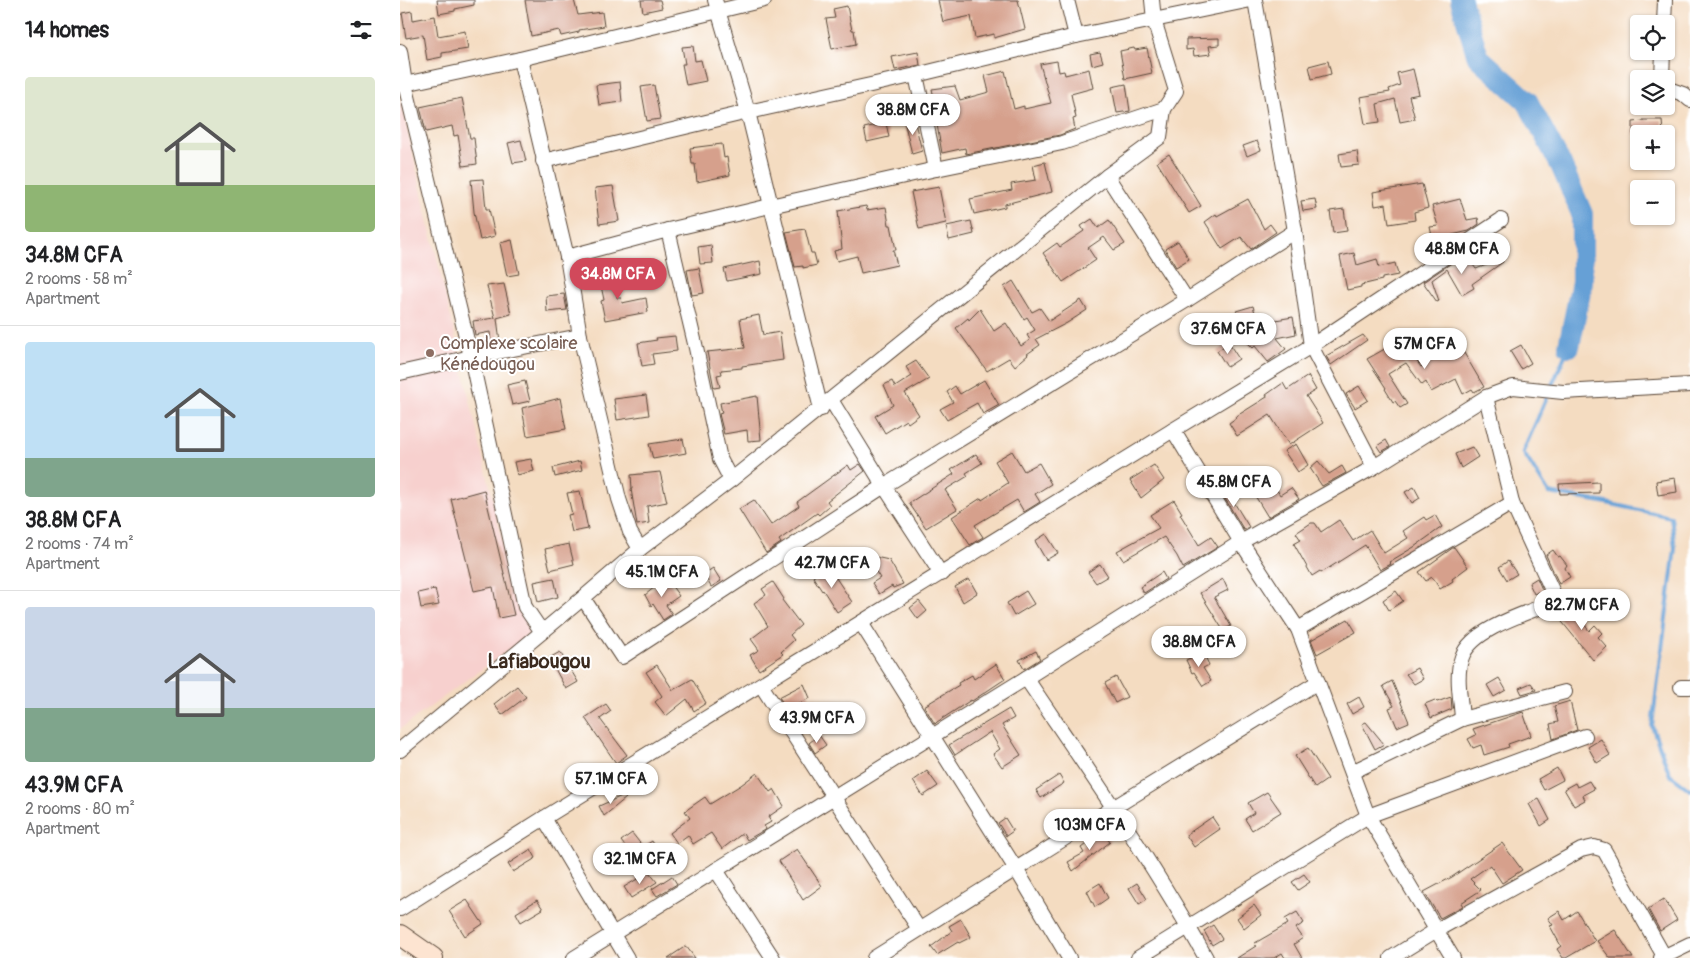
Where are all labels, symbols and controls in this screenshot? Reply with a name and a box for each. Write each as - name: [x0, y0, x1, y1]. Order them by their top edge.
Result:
- map controls: [1630, 15, 1675, 225]
- button: locate: [1630, 15, 1675, 60]
- icon: filters: [347, 16, 375, 44]
- text: 14 homes: [25, 17, 109, 44]
- button: layers: [1630, 70, 1675, 115]
- pin: 38.8M CFA: [856, 94, 970, 136]
- text: 38.8M CFA: [876, 100, 950, 120]
- icon: home: [155, 109, 245, 199]
- button: +: [1630, 125, 1675, 170]
- button: −: [1630, 180, 1675, 225]
- pin: 48.8M CFA: [1405, 232, 1519, 275]
- text: 48.8M CFA: [1425, 239, 1499, 259]
- text: 34.8M CFA: [25, 242, 123, 269]
- pin: 34.8M CFA: [561, 258, 675, 300]
- text: 34.8M CFA: [581, 264, 655, 284]
- text: 2 rooms · 58 m²: [25, 269, 133, 289]
- text: Apartment: [25, 289, 100, 309]
- pin: 37.6M CFA: [1171, 312, 1285, 355]
- text: 37.6M CFA: [1190, 319, 1266, 339]
- pin: 57M CFA: [1379, 328, 1471, 370]
- place label: Complexe scolaire Kénédougou: [440, 332, 577, 376]
- text: 57M CFA: [1394, 334, 1456, 354]
- marker: Complexe scolaire Kénédougou: [424, 347, 436, 359]
- icon: home: [155, 375, 245, 465]
- pin: 45.8M CFA: [1177, 466, 1291, 508]
- text: 45.8M CFA: [1197, 472, 1271, 492]
- text: 38.8M CFA: [25, 507, 121, 534]
- text: 2 rooms · 74 m²: [25, 534, 134, 554]
- pin: 42.7M CFA: [775, 546, 889, 589]
- text: 42.7M CFA: [794, 553, 870, 573]
- text: Apartment: [25, 554, 100, 574]
- pin: 45.1M CFA: [605, 556, 719, 598]
- text: 45.1M CFA: [626, 562, 698, 582]
- pin: 82.7M CFA: [1525, 588, 1639, 631]
- text: 82.7M CFA: [1545, 595, 1619, 615]
- pin: 38.8M CFA: [1142, 626, 1256, 668]
- text: 38.8M CFA: [1162, 632, 1236, 652]
- icon: home: [155, 640, 245, 730]
- district label: Lafiabougou: [487, 649, 591, 674]
- pin: 43.9M CFA: [760, 702, 874, 744]
- text: 43.9M CFA: [780, 708, 854, 728]
- pin: 57.1M CFA: [554, 762, 668, 805]
- text: 57.1M CFA: [575, 769, 647, 789]
- text: 43.9M CFA: [25, 772, 123, 799]
- text: 2 rooms · 80 m²: [25, 799, 135, 819]
- pin: 103M CFA: [1038, 808, 1142, 851]
- text: 103M CFA: [1055, 815, 1126, 835]
- text: Apartment: [25, 819, 100, 839]
- pin: 32.1M CFA: [583, 842, 697, 885]
- text: 32.1M CFA: [604, 849, 676, 869]

